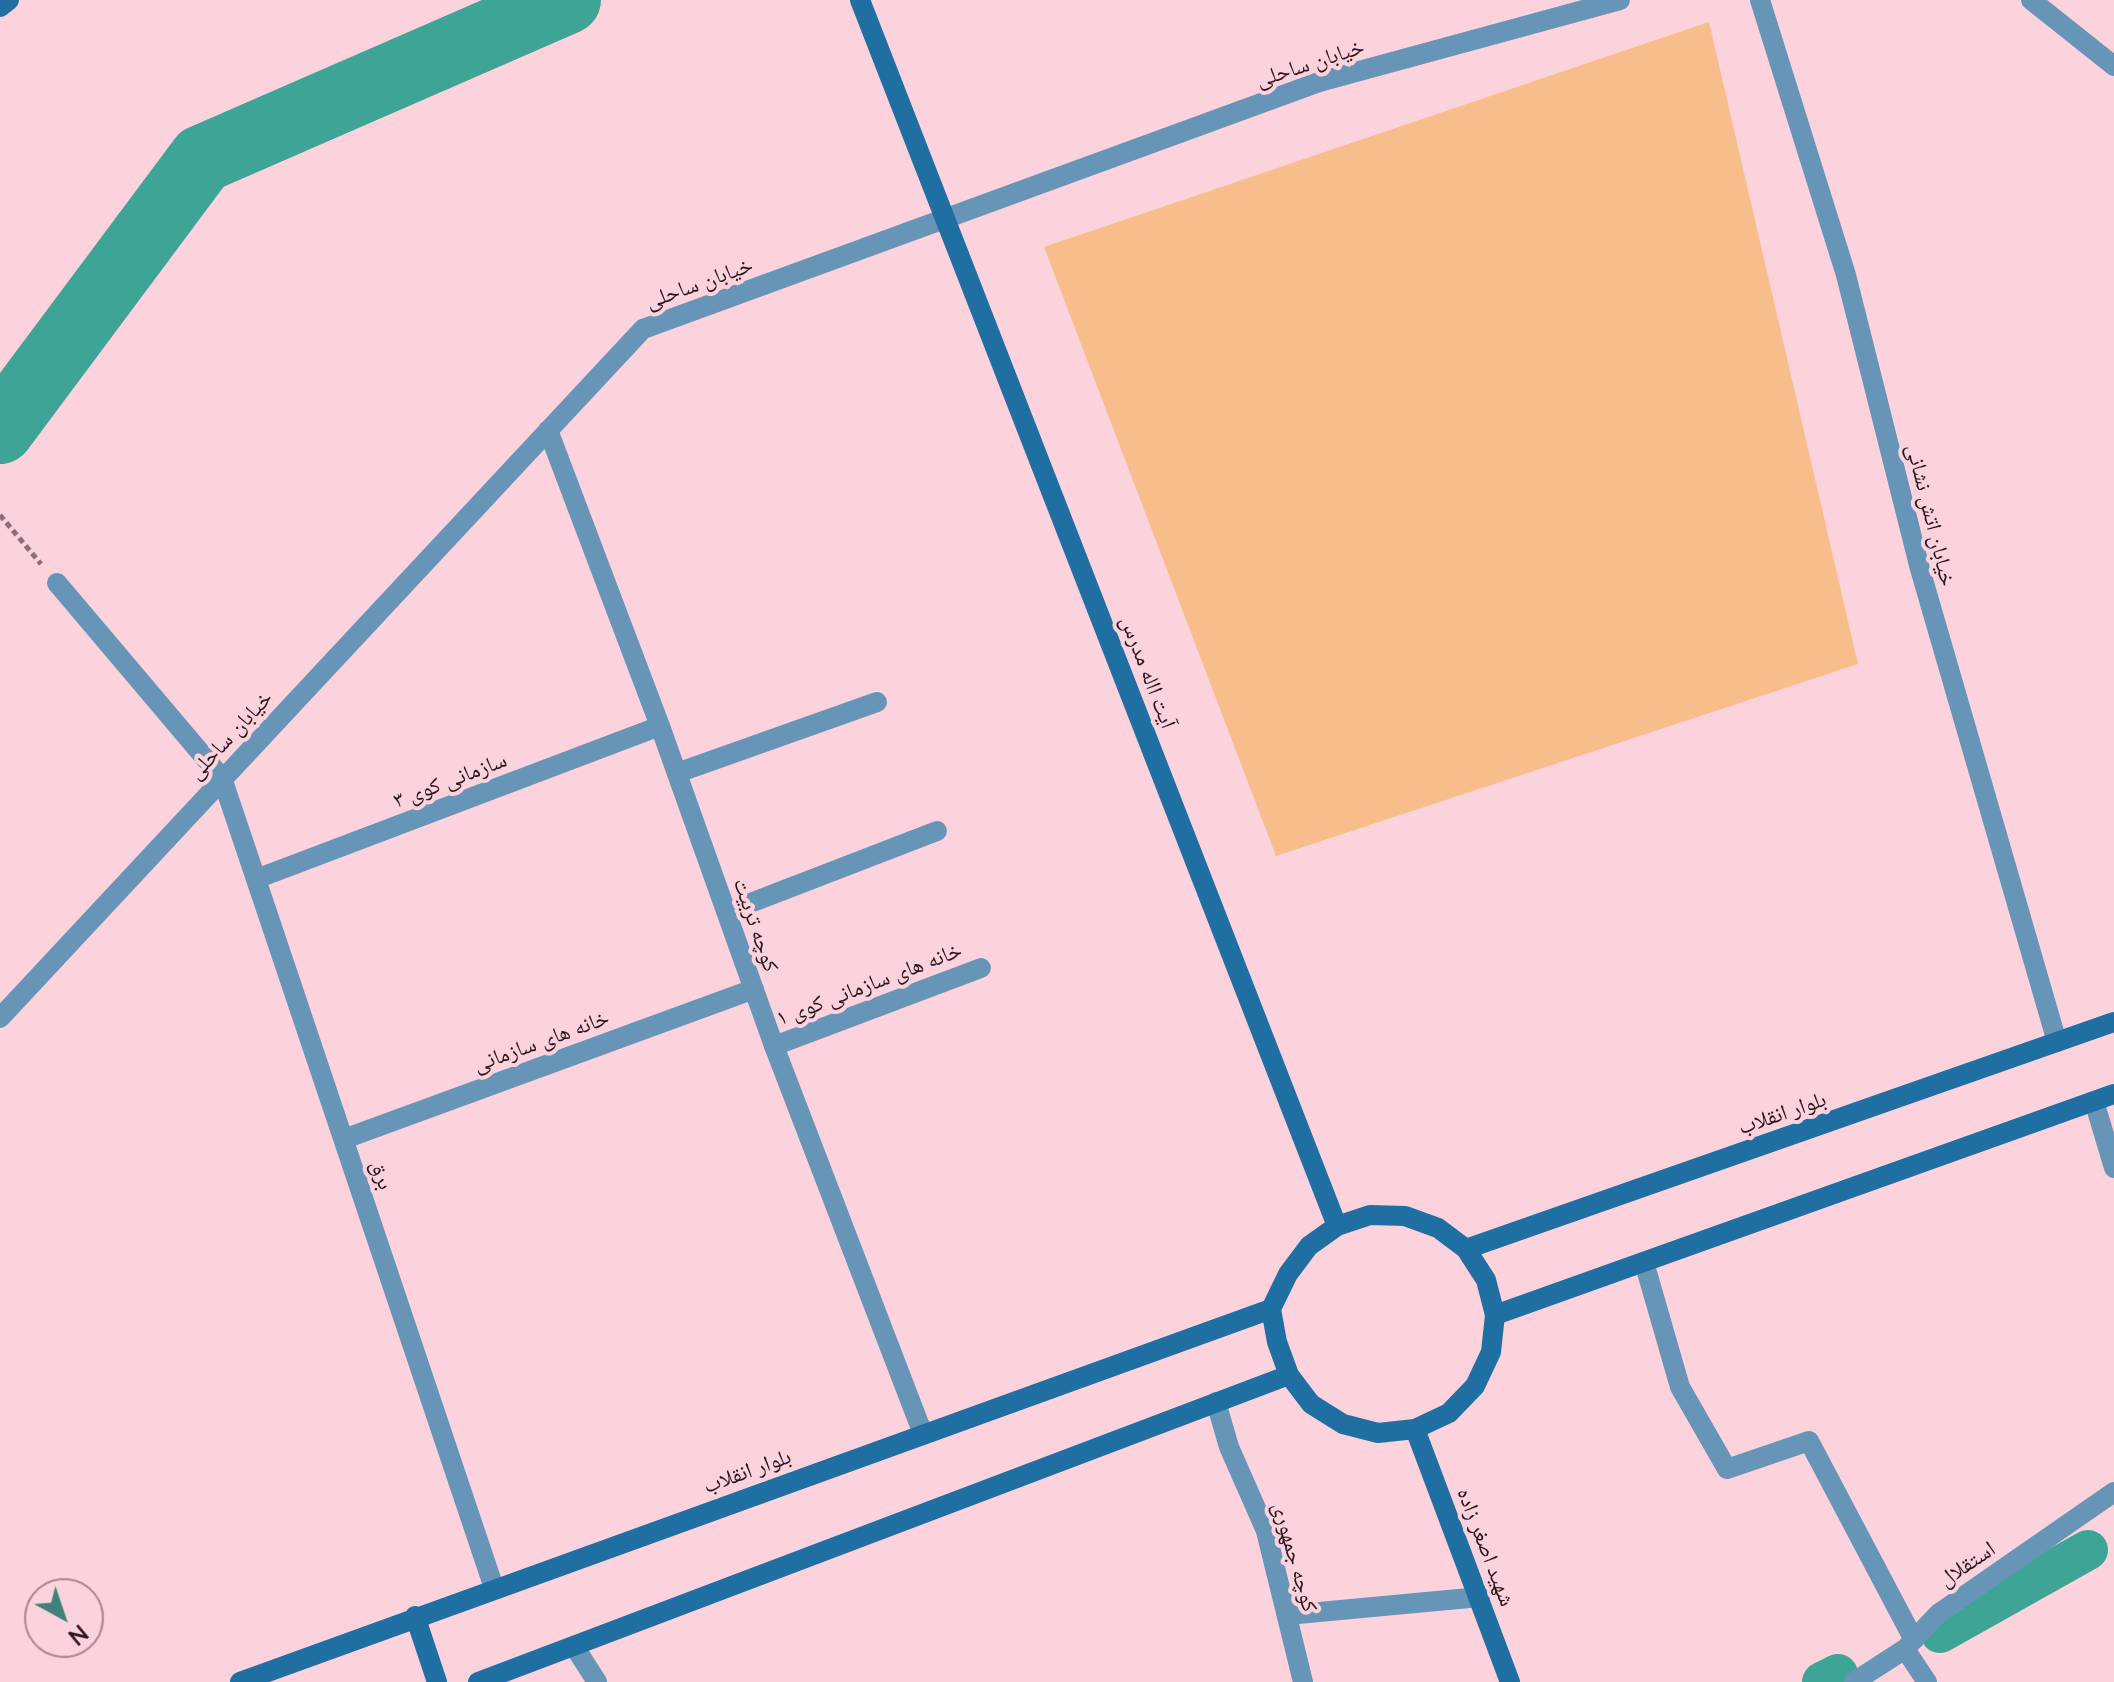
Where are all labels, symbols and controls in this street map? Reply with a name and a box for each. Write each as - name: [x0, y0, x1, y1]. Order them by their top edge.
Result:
- street label: خیابان ساحلی: [1253, 33, 1367, 93]
- street label: خیابان ساحلی: [642, 251, 756, 315]
- street label: خیابان اتش نشانی: [1901, 441, 1961, 589]
- street label: آیت االه مدرس: [1114, 612, 1182, 732]
- street label: خیابان ساحلی: [182, 685, 278, 785]
- street label: سازمانی کوی ۳: [390, 746, 510, 814]
- street label: کوچه تربیت: [728, 875, 784, 975]
- street label: خانه های سازمانی کوی ۱: [772, 936, 966, 1032]
- street label: خانه های سازمانی: [470, 1004, 612, 1078]
- street label: بلوار انقلاب: [1735, 1086, 1829, 1140]
- street label: برق: [365, 1157, 399, 1193]
- street label: بلوار انقلاب: [700, 1443, 794, 1499]
- street label: شهید اصغر زاده: [1451, 1484, 1521, 1610]
- street label: کوچه جمهوری: [1267, 1499, 1323, 1615]
- street label: استقلال: [1934, 1536, 2000, 1592]
- north arrow: [24, 1578, 104, 1658]
- text: N: [63, 1619, 94, 1651]

